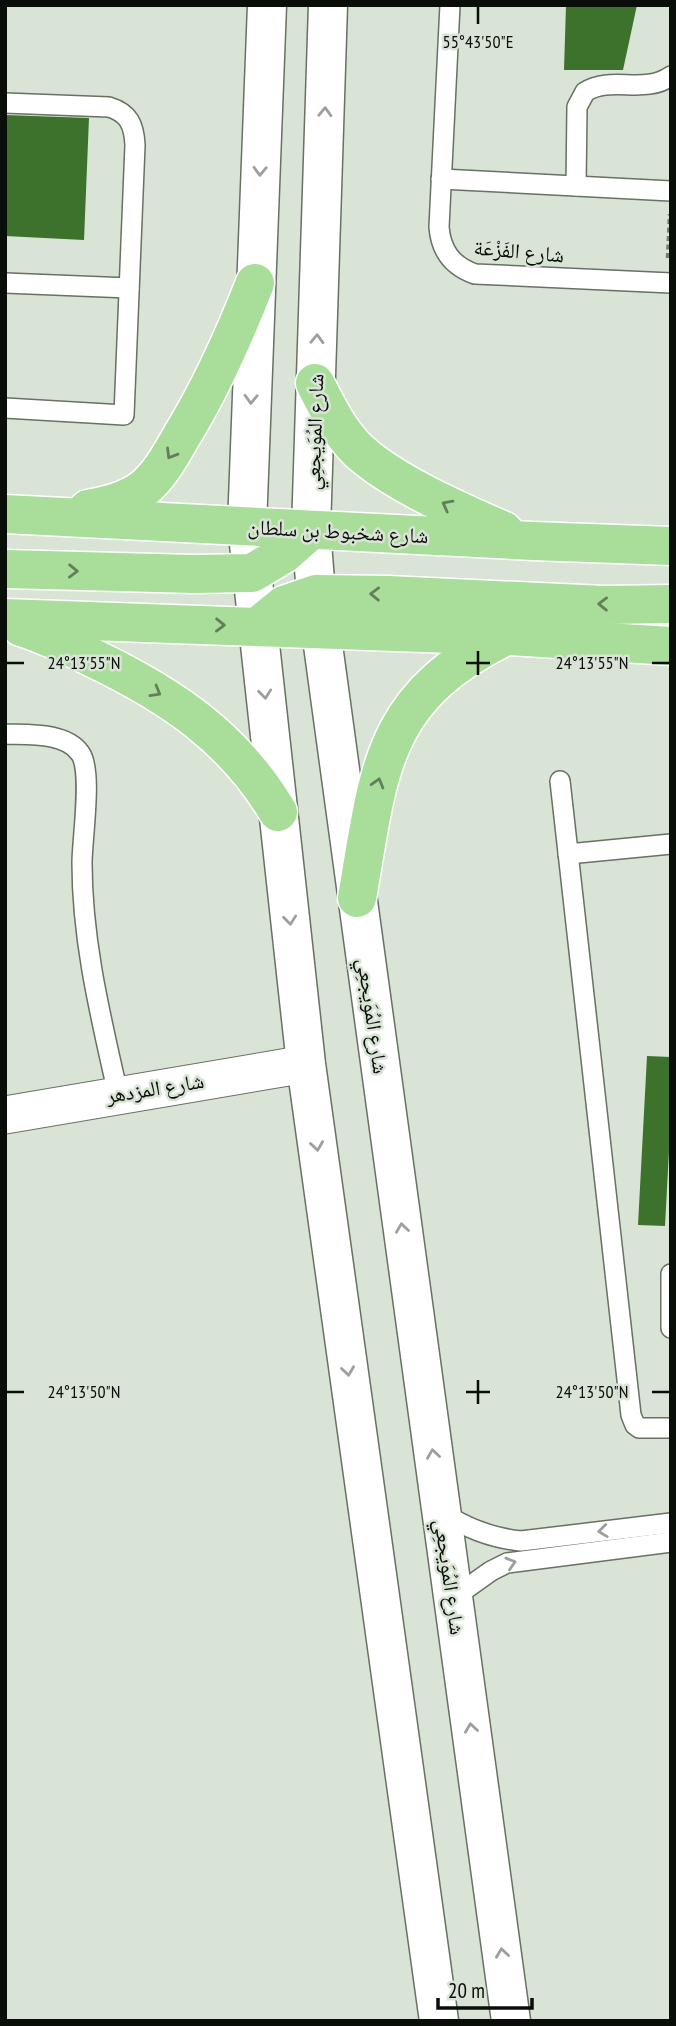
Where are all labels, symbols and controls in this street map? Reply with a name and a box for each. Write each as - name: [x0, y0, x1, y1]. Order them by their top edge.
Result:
- text: 55°43'50"E: [443, 30, 513, 53]
- one-way arrow: [317, 106, 332, 117]
- one-way arrow: [253, 166, 268, 177]
- street label: شارع الفَزْعَة: [473, 234, 565, 268]
- one-way arrow: [309, 333, 324, 344]
- street label: شارع المُوَيجعِي: [298, 373, 333, 491]
- one-way arrow: [244, 393, 259, 404]
- one-way arrow: [167, 446, 180, 459]
- one-way arrow: [442, 499, 455, 513]
- street label: شارع شخبوط بن سلطان: [247, 513, 429, 549]
- one-way arrow: [68, 563, 79, 578]
- one-way arrow: [369, 587, 380, 602]
- one-way arrow: [597, 597, 608, 612]
- one-way arrow: [215, 618, 226, 633]
- text: 24°13'55"N: [48, 651, 120, 674]
- text: 24°13'55"N: [556, 651, 628, 674]
- one-way arrow: [148, 684, 161, 697]
- one-way arrow: [257, 689, 272, 700]
- one-way arrow: [370, 777, 384, 789]
- one-way arrow: [282, 914, 297, 926]
- street label: شارع المُوَيجعِي: [348, 956, 394, 1076]
- street label: شارع المزدهر: [103, 1067, 206, 1109]
- one-way arrow: [309, 1140, 324, 1152]
- one-way arrow: [395, 1223, 410, 1234]
- one-way arrow: [341, 1366, 356, 1377]
- text: 24°13'50"N: [48, 1380, 120, 1403]
- text: 24°13'50"N: [556, 1380, 628, 1403]
- one-way arrow: [425, 1448, 440, 1460]
- street label: شارع المُوَيجعِي: [425, 1517, 471, 1637]
- one-way arrow: [597, 1524, 609, 1539]
- one-way arrow: [505, 1557, 517, 1572]
- one-way arrow: [463, 1722, 478, 1734]
- one-way arrow: [494, 1947, 509, 1959]
- scale bar: [438, 1966, 532, 2010]
- text: 20 m: [448, 1977, 485, 2004]

